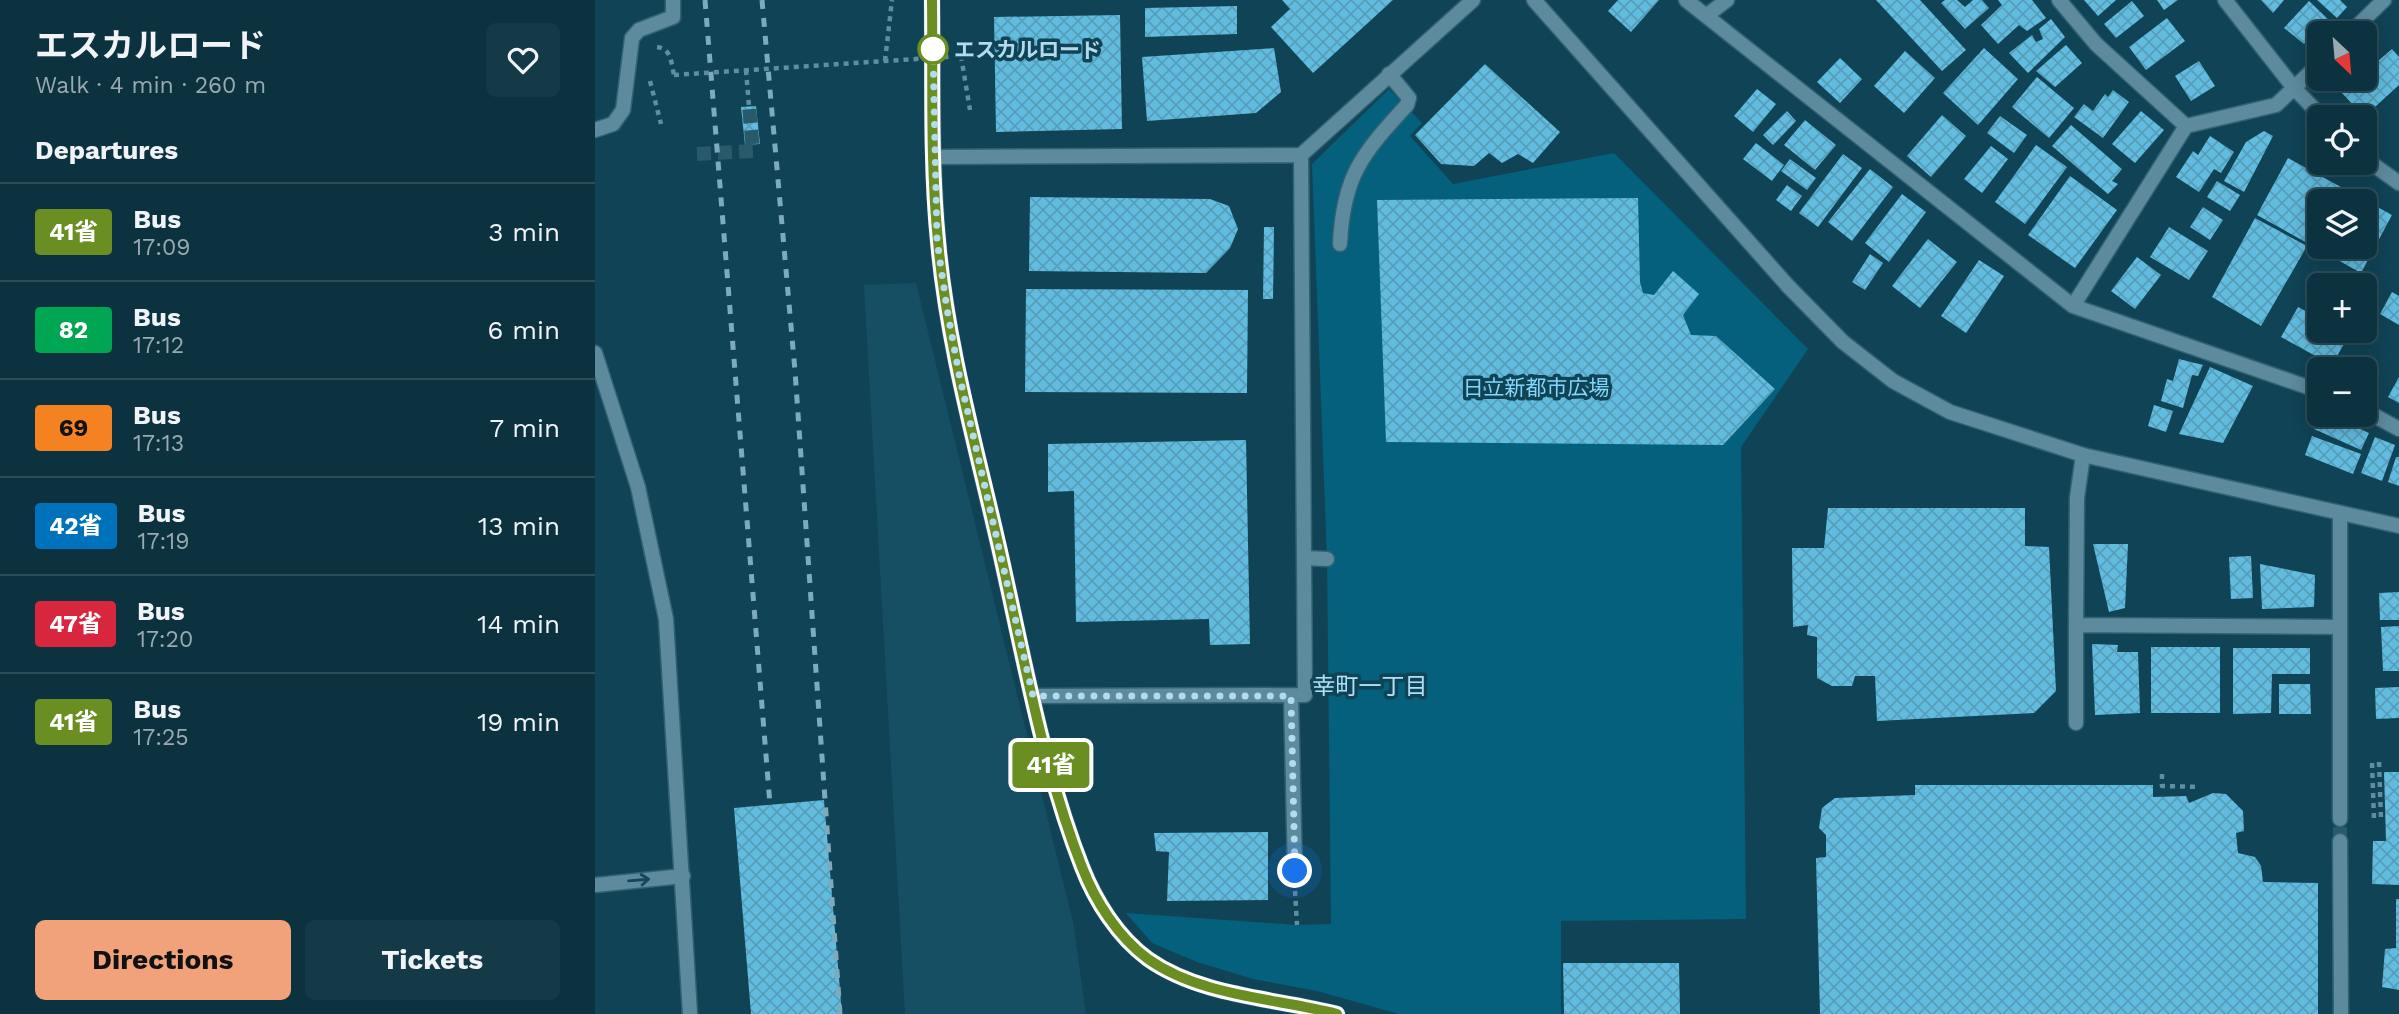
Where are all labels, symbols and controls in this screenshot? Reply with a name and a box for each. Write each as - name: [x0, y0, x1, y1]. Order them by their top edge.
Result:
- north arrow: [2307, 21, 2377, 91]
- map controls: [2307, 21, 2377, 427]
- button: heart: [486, 23, 560, 97]
- text: エスカルロード: [35, 26, 266, 65]
- marker: エスカルロード: [918, 34, 948, 64]
- place label: エスカルロード: [954, 37, 1101, 62]
- text: Walk · 4 min · 260 m: [35, 72, 266, 99]
- button: locate: [2307, 105, 2377, 175]
- text: Departures: [35, 135, 178, 165]
- button: layers: [2307, 189, 2377, 259]
- text: Bus: [133, 204, 181, 234]
- text: 3 min: [488, 217, 560, 247]
- text: 41省: [49, 218, 98, 246]
- text: 17:09: [133, 234, 190, 261]
- button: +: [2307, 273, 2377, 343]
- text: Bus: [133, 302, 181, 332]
- text: 6 min: [488, 315, 560, 345]
- text: 82: [59, 316, 88, 344]
- text: 17:12: [133, 332, 184, 359]
- button: −: [2307, 357, 2377, 427]
- park label: 日立新都市広場: [1463, 375, 1610, 400]
- text: Bus: [133, 400, 181, 430]
- text: 7 min: [490, 413, 560, 443]
- text: 69: [59, 414, 88, 442]
- text: 17:13: [133, 430, 184, 457]
- text: Bus: [138, 498, 185, 528]
- text: 13 min: [478, 511, 560, 541]
- text: 42省: [49, 512, 103, 540]
- text: 17:19: [138, 528, 189, 555]
- text: Bus: [137, 596, 185, 626]
- text: 14 min: [477, 609, 560, 639]
- text: 47省: [49, 610, 102, 638]
- text: 17:20: [137, 626, 193, 653]
- district label: 幸町一丁目: [1313, 673, 1428, 700]
- text: Bus: [133, 694, 181, 724]
- text: 19 min: [477, 707, 560, 737]
- text: 41省: [49, 708, 98, 736]
- text: 17:25: [133, 724, 189, 751]
- line badge: 41省: [1011, 742, 1091, 788]
- text: 41省: [1026, 751, 1076, 779]
- your location: [1277, 853, 1312, 888]
- one-way arrow: [627, 873, 650, 886]
- button: Directions: [35, 920, 291, 1000]
- button: Tickets: [305, 920, 560, 1000]

